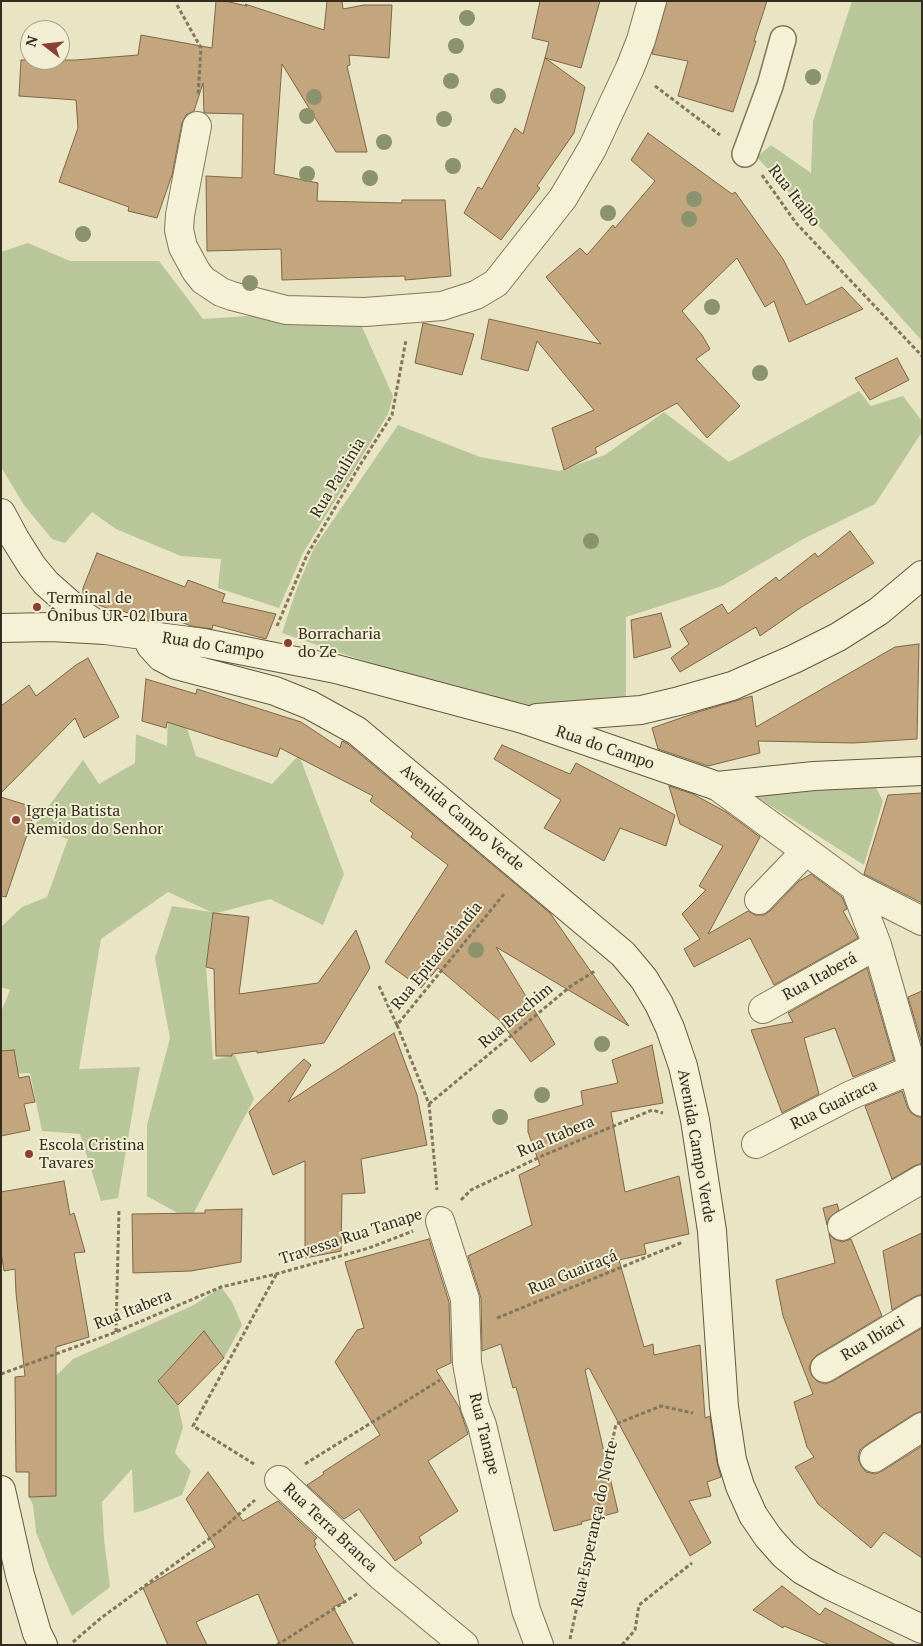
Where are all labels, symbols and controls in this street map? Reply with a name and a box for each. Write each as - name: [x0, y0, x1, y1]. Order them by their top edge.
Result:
- north arrow: [20, 20, 70, 70]
- text: N: [20, 33, 42, 49]
- street label: Rua Itaibo: [764, 161, 824, 231]
- street label: Rua Paulinia: [307, 434, 369, 522]
- place label: Terminal de Ônibus UR-02 Ibura: [47, 588, 188, 626]
- marker: Terminal de Ônibus UR-02 Ibura: [31, 601, 43, 613]
- place label: Borracharia do Ze: [298, 624, 381, 662]
- street label: Rua do Campo: [161, 628, 265, 664]
- marker: Borracharia do Ze: [282, 637, 294, 649]
- street label: Rua do Campo: [553, 722, 657, 774]
- street label: Avenida Campo Verde: [396, 761, 528, 875]
- place label: Igreja Batista Remidos do Senhor: [26, 801, 163, 839]
- marker: Igreja Batista Remidos do Senhor: [10, 814, 22, 826]
- street label: Rua Epitaciolândia: [387, 898, 487, 1014]
- street label: Rua Itaberá: [779, 949, 861, 1005]
- street label: Rua Brechim: [475, 979, 557, 1053]
- street label: Avenida Campo Verde: [673, 1068, 719, 1224]
- street label: Rua Guairaca: [787, 1076, 881, 1134]
- street label: Rua Itabera: [515, 1112, 597, 1162]
- place label: Escola Cristina Tavares: [39, 1135, 145, 1173]
- marker: Escola Cristina Tavares: [23, 1148, 35, 1160]
- street label: Travessa Rua Tanape: [277, 1205, 425, 1269]
- street label: Rua Guairaçá: [526, 1246, 620, 1300]
- street label: Rua Itabera: [91, 1286, 175, 1334]
- street label: Rua Ibiaci: [838, 1313, 908, 1365]
- street label: Rua Tanape: [465, 1391, 503, 1477]
- street label: Rua Esperança do Norte: [568, 1439, 622, 1609]
- street label: Rua Terra Branca: [279, 1479, 381, 1577]

